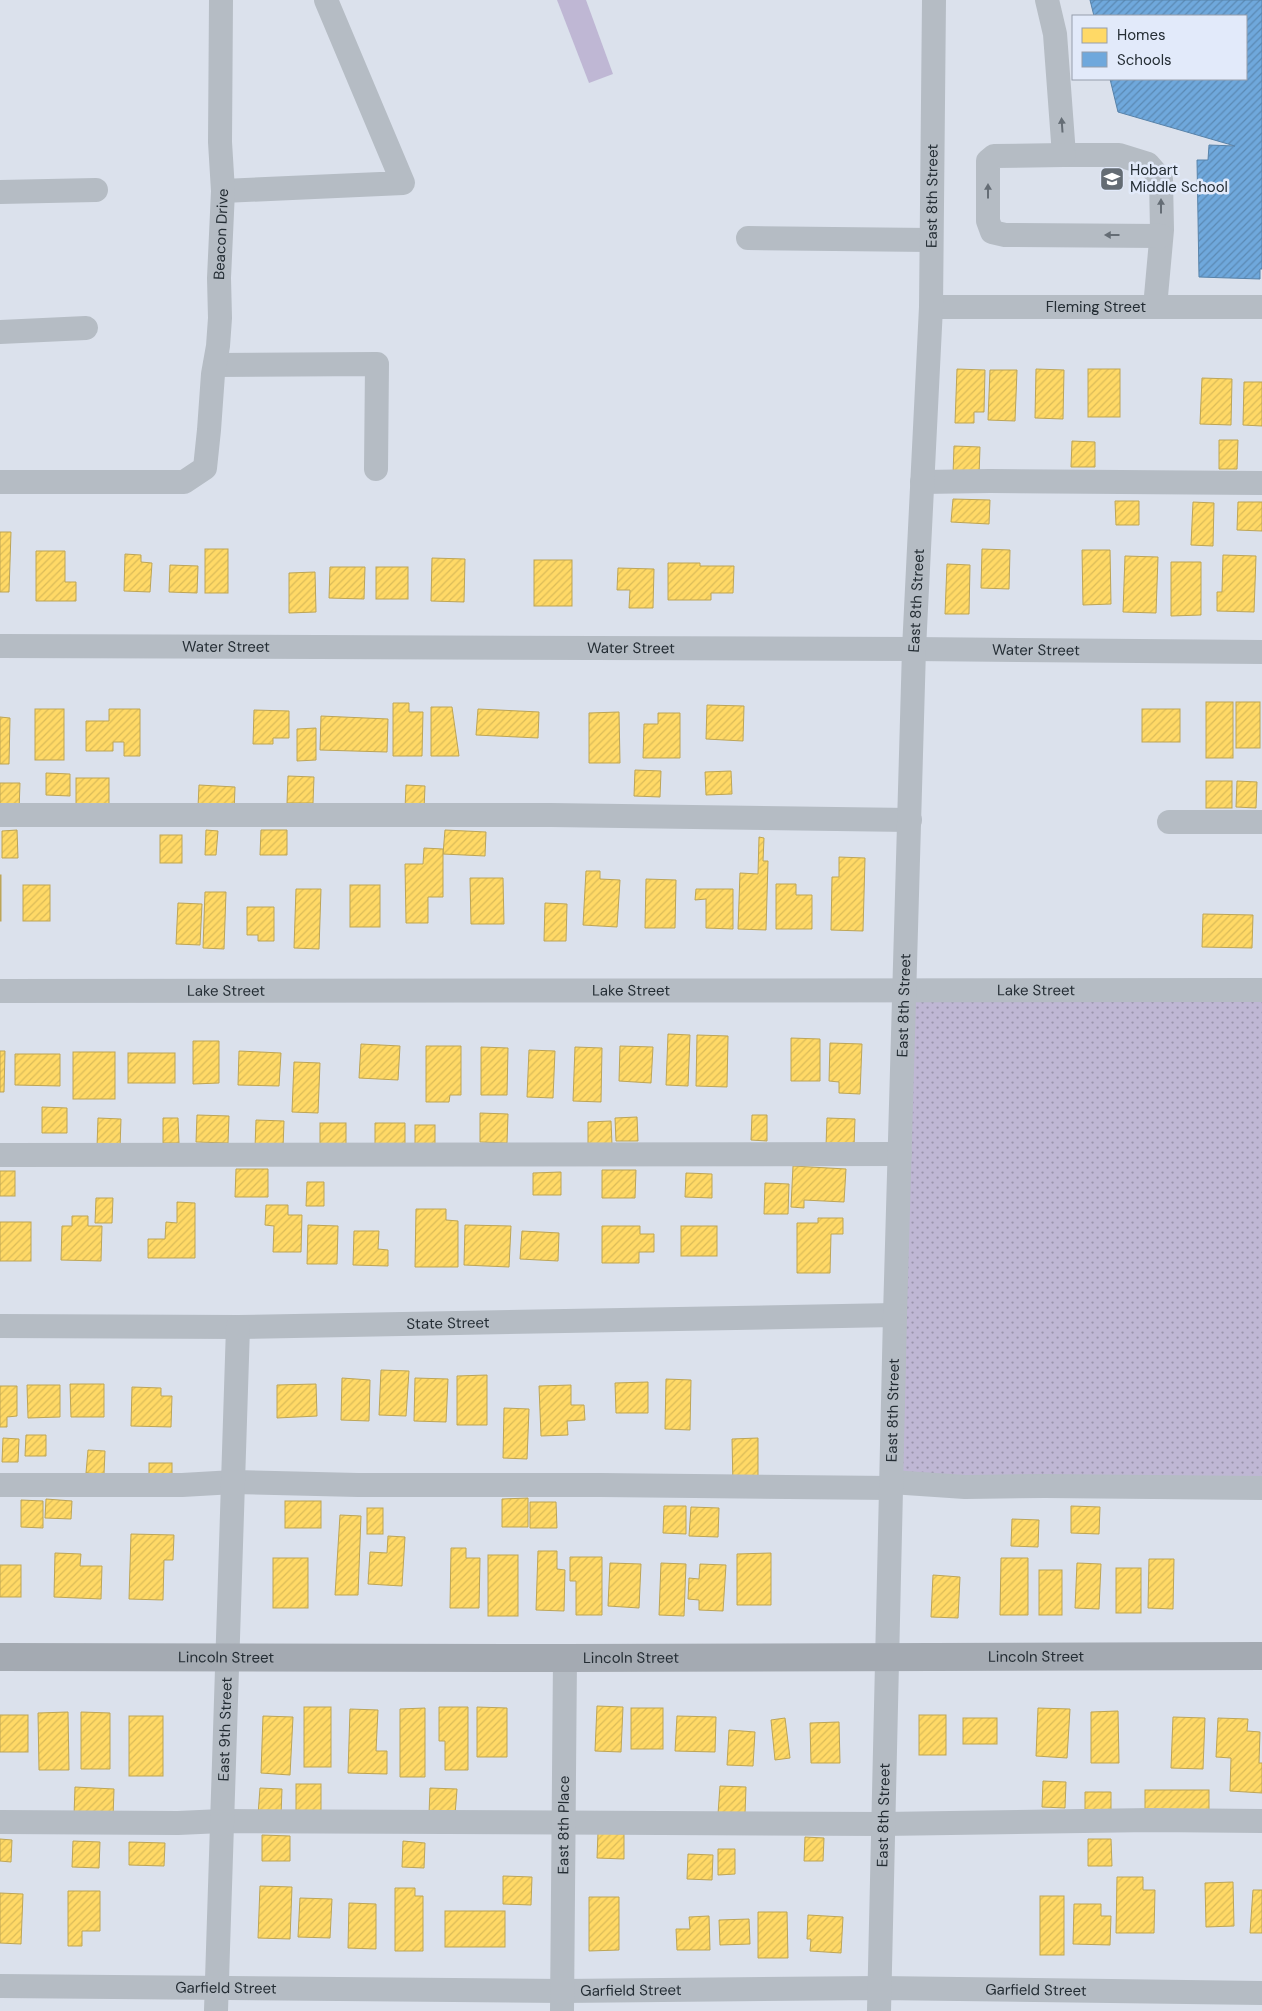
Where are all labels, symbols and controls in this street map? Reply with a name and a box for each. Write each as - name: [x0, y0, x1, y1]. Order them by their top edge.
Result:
- legend: [1072, 15, 1247, 80]
- text: Homes: [1117, 25, 1166, 45]
- text: Schools: [1117, 50, 1172, 70]
- one-way arrow: [1057, 116, 1065, 132]
- street label: East 8th Street: [922, 144, 943, 248]
- place label: Hobart Middle School: [1130, 160, 1228, 197]
- school or university icon: Hobart Middle School: [1099, 166, 1125, 192]
- one-way arrow: [984, 183, 992, 199]
- street label: Beacon Drive: [209, 188, 233, 280]
- one-way arrow: [1157, 198, 1165, 214]
- one-way arrow: [1104, 231, 1120, 239]
- street label: Fleming Street: [1046, 297, 1146, 317]
- street label: East 8th Street: [904, 548, 929, 653]
- street label: Water Street: [182, 637, 270, 657]
- street label: Water Street: [587, 638, 675, 658]
- street label: Water Street: [992, 640, 1080, 660]
- street label: East 8th Street: [892, 953, 915, 1058]
- street label: Lake Street: [592, 980, 670, 1001]
- street label: Lake Street: [997, 980, 1075, 1000]
- street label: Lake Street: [187, 981, 265, 1001]
- street label: State Street: [406, 1312, 490, 1334]
- street label: East 8th Street: [882, 1358, 904, 1462]
- street label: Lincoln Street: [178, 1647, 274, 1667]
- street label: Lincoln Street: [988, 1647, 1084, 1667]
- street label: Lincoln Street: [583, 1648, 679, 1668]
- street label: East 9th Street: [213, 1677, 237, 1782]
- street label: East 8th Street: [872, 1763, 895, 1867]
- street label: East 8th Place: [553, 1776, 574, 1874]
- street label: Garfield Street: [175, 1978, 277, 1998]
- street label: Garfield Street: [985, 1979, 1087, 2001]
- street label: Garfield Street: [580, 1980, 682, 2001]

